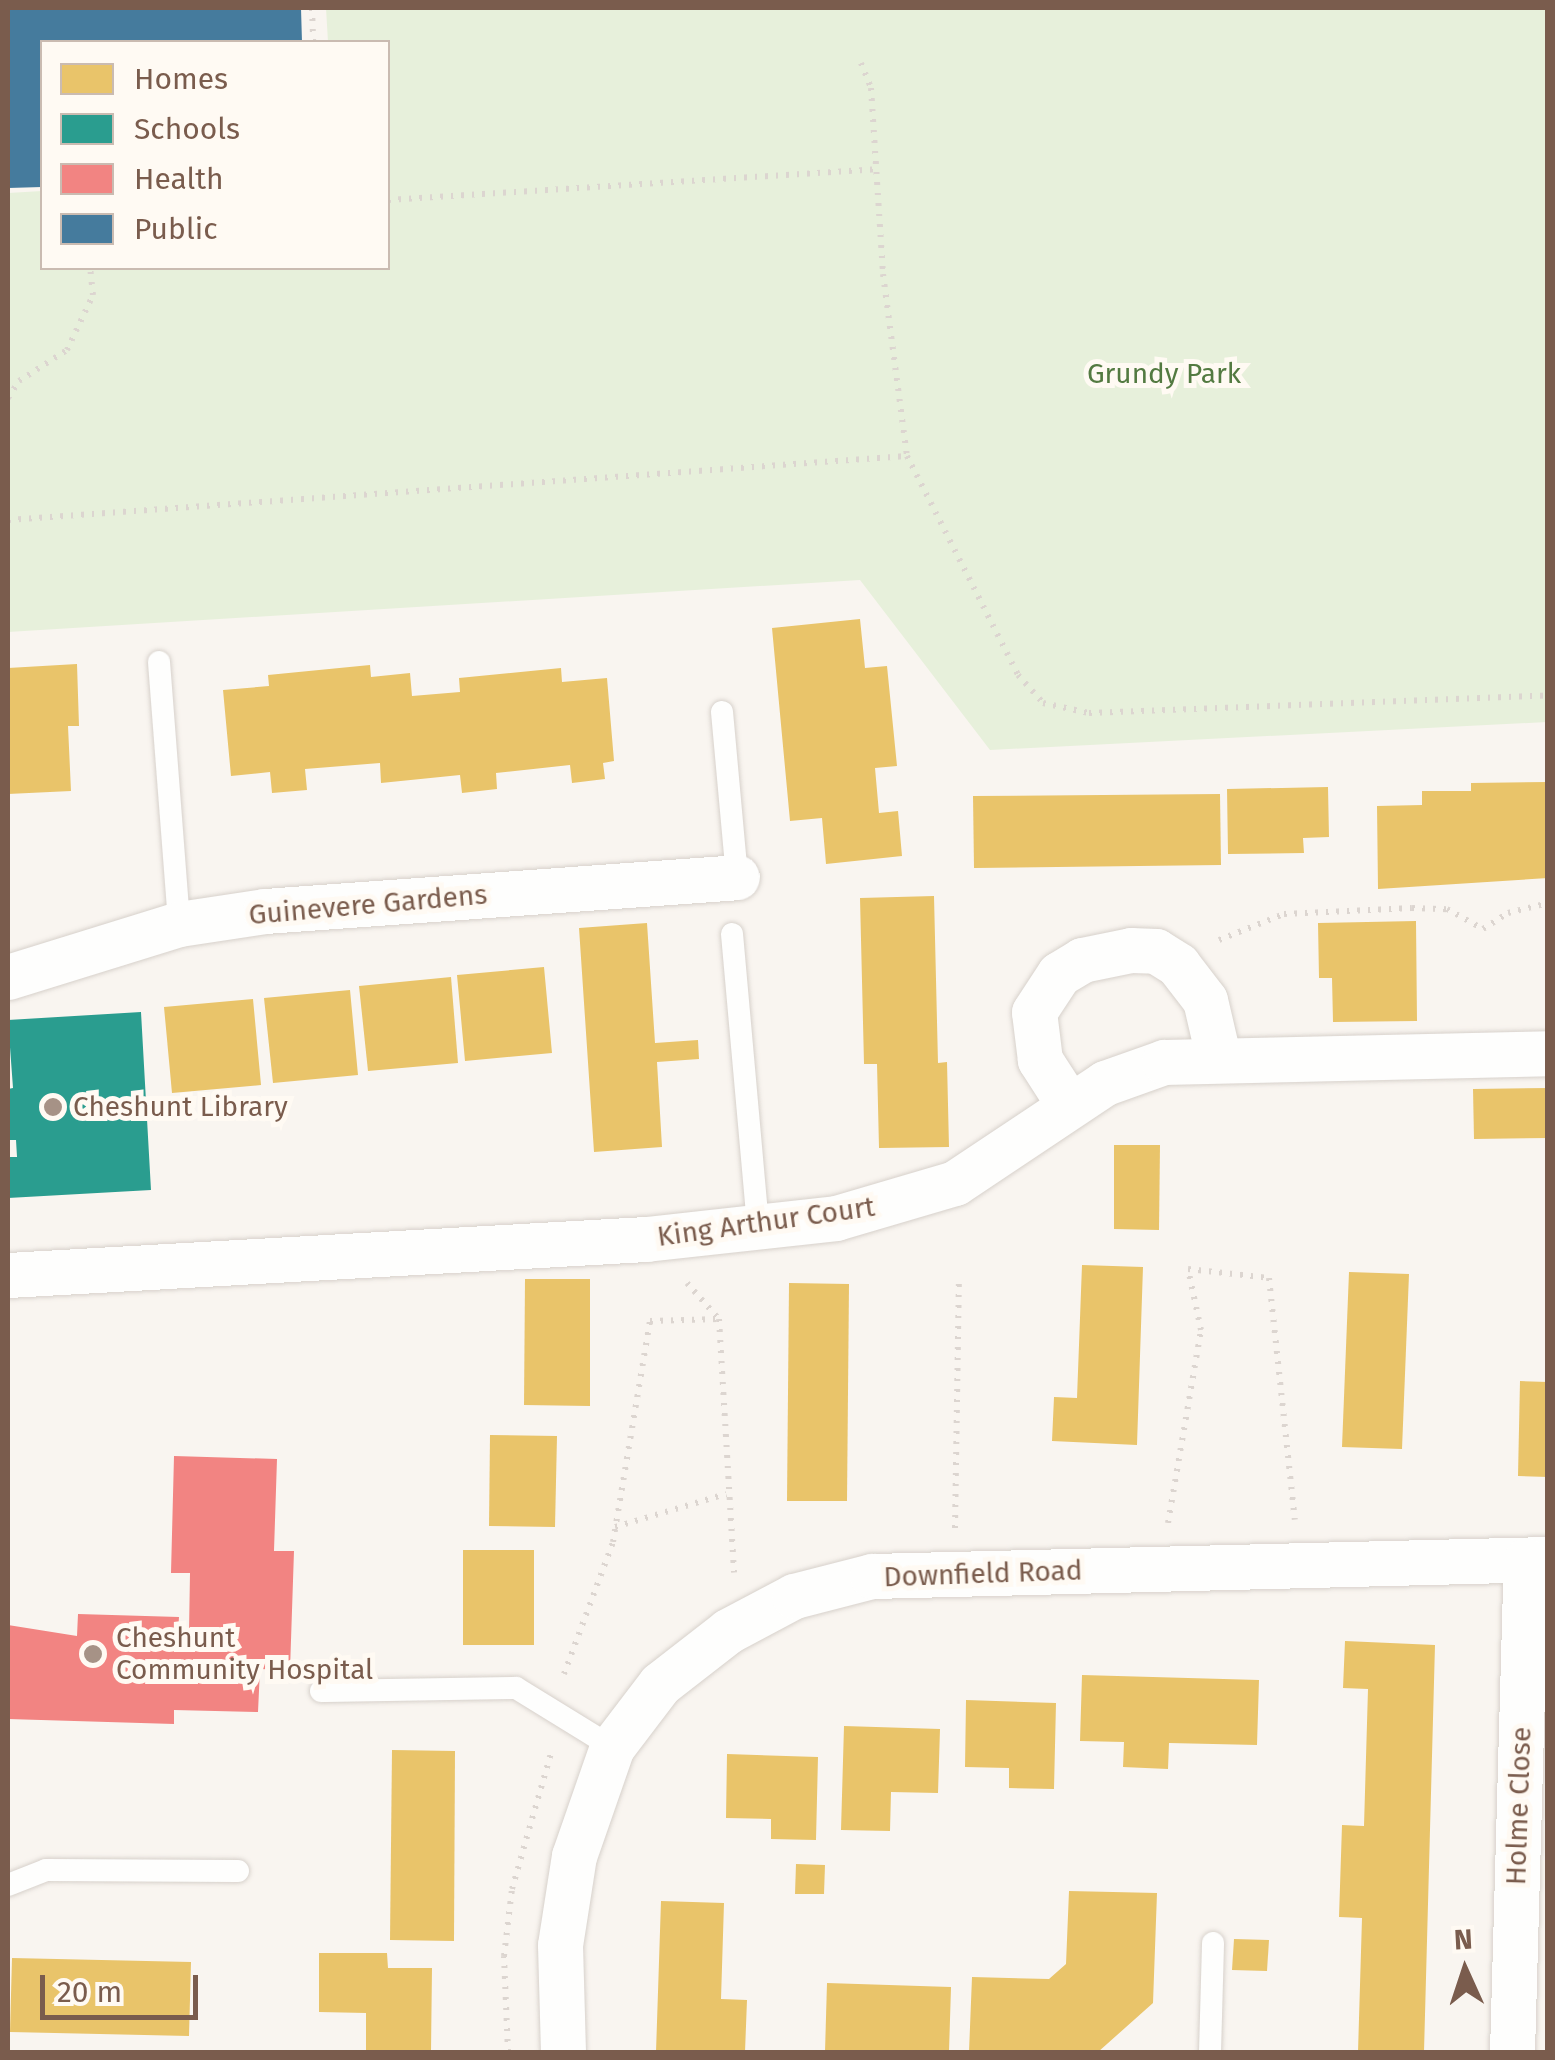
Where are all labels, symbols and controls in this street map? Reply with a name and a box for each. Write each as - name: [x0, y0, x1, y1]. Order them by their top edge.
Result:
- legend: [40, 40, 390, 270]
- text: Homes: [134, 61, 228, 97]
- text: Schools: [134, 111, 240, 147]
- text: Health: [134, 161, 224, 197]
- text: Public: [134, 211, 218, 247]
- park label: Grundy Park: [1087, 357, 1241, 391]
- street label: Guinevere Gardens: [247, 878, 489, 932]
- place label: Cheshunt Library: [73, 1090, 288, 1124]
- marker: Cheshunt Library: [42, 1096, 64, 1118]
- street label: King Arthur Court: [655, 1190, 877, 1254]
- street label: Downfield Road: [883, 1554, 1083, 1594]
- place label: Cheshunt Community Hospital: [116, 1621, 373, 1687]
- marker: Cheshunt Community Hospital: [80, 1641, 106, 1667]
- street label: Holme Close: [1499, 1726, 1539, 1886]
- north arrow: [1415, 1920, 1515, 2020]
- text: N: [1453, 1923, 1474, 1957]
- scale bar: [45, 1955, 202, 2017]
- text: 20 m: [57, 1974, 122, 2010]

